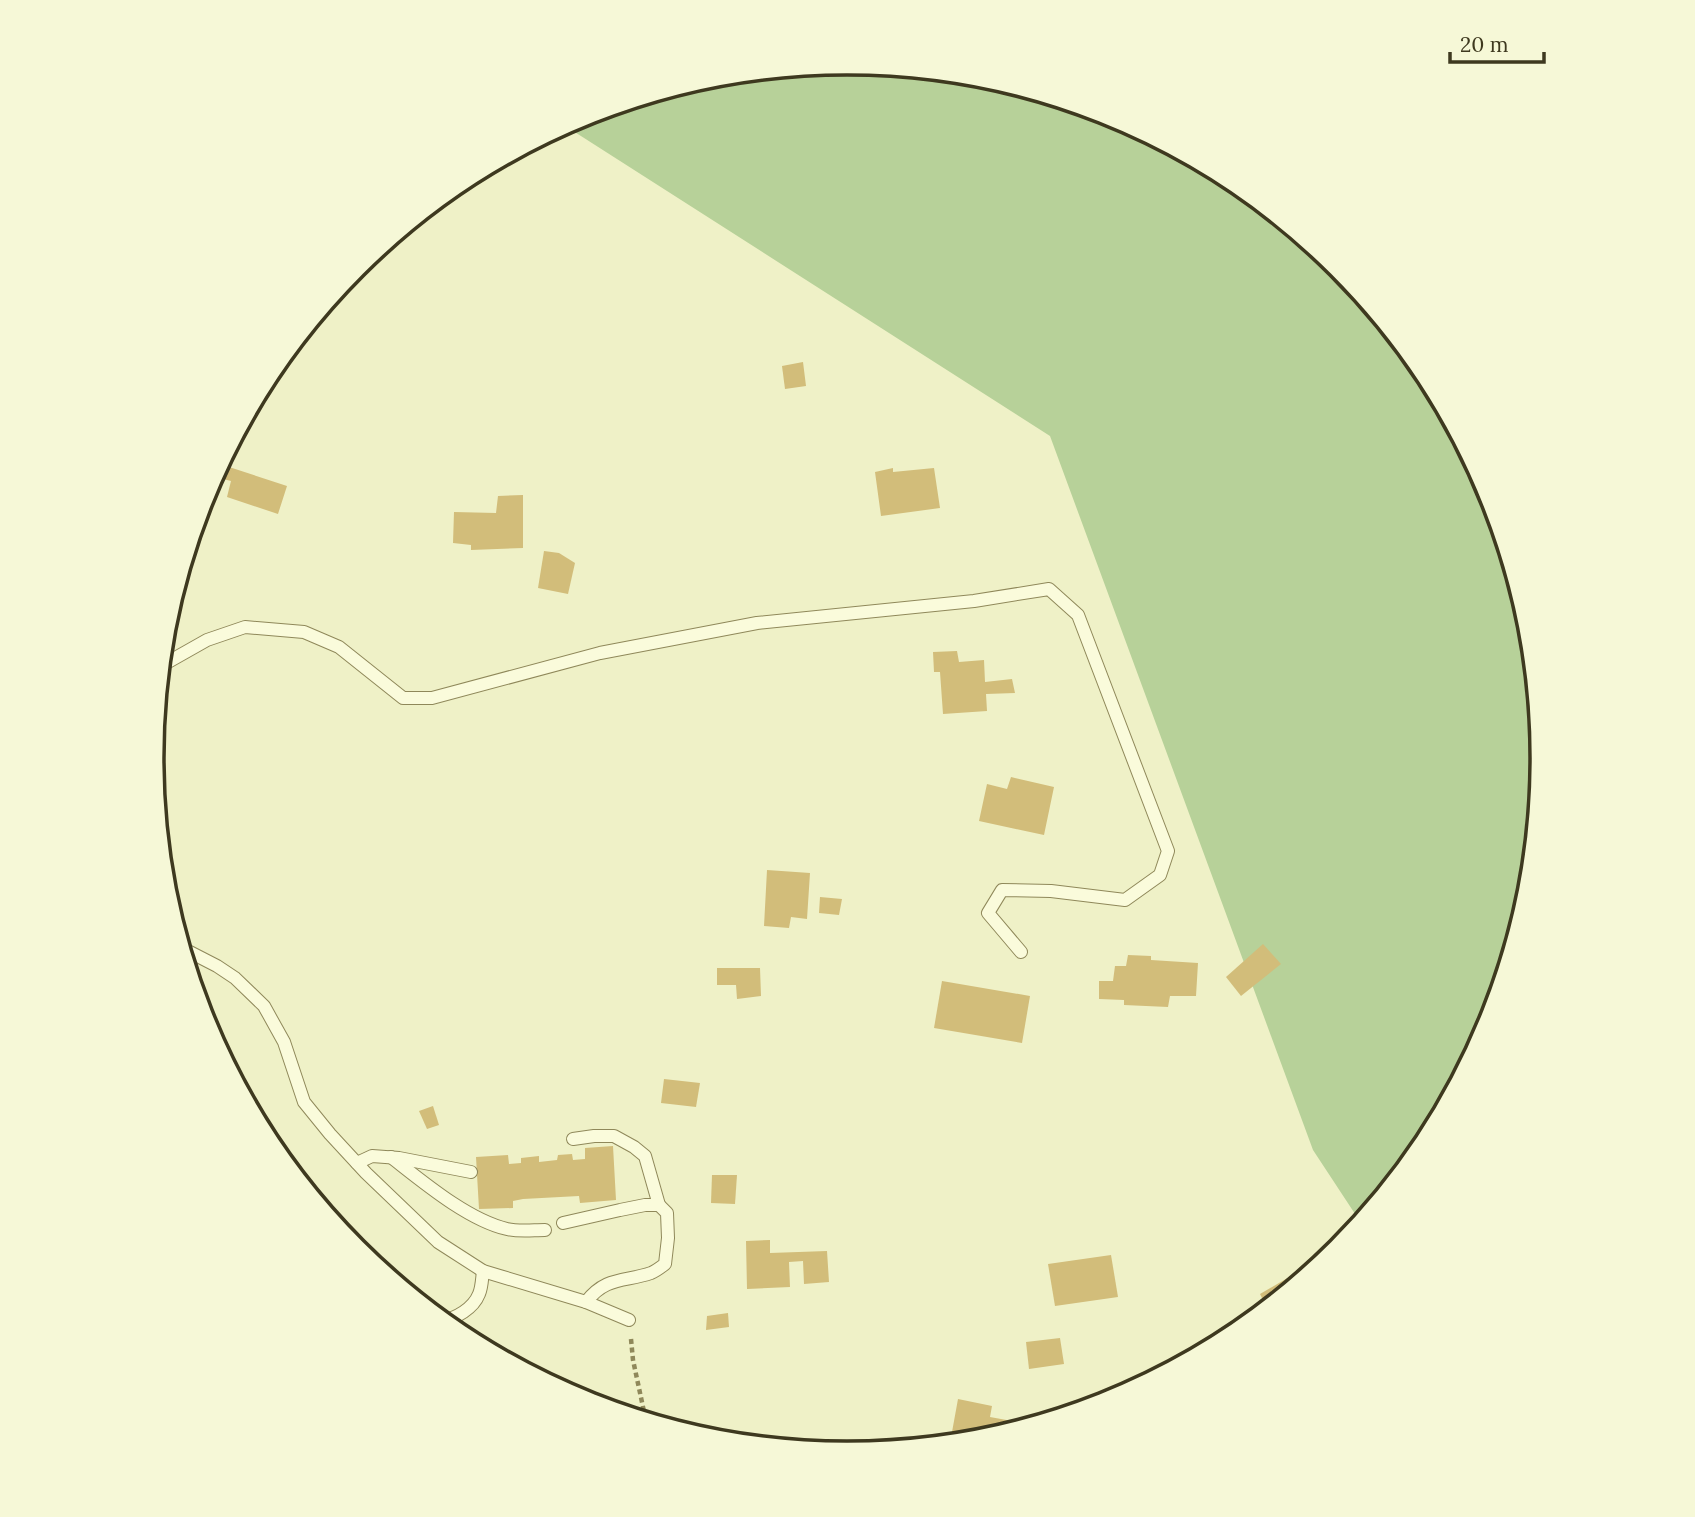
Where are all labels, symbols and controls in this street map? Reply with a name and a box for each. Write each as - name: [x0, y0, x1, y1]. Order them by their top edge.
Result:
- scale bar: [1450, 21, 1544, 65]
- text: 20 m: [1460, 31, 1509, 58]

